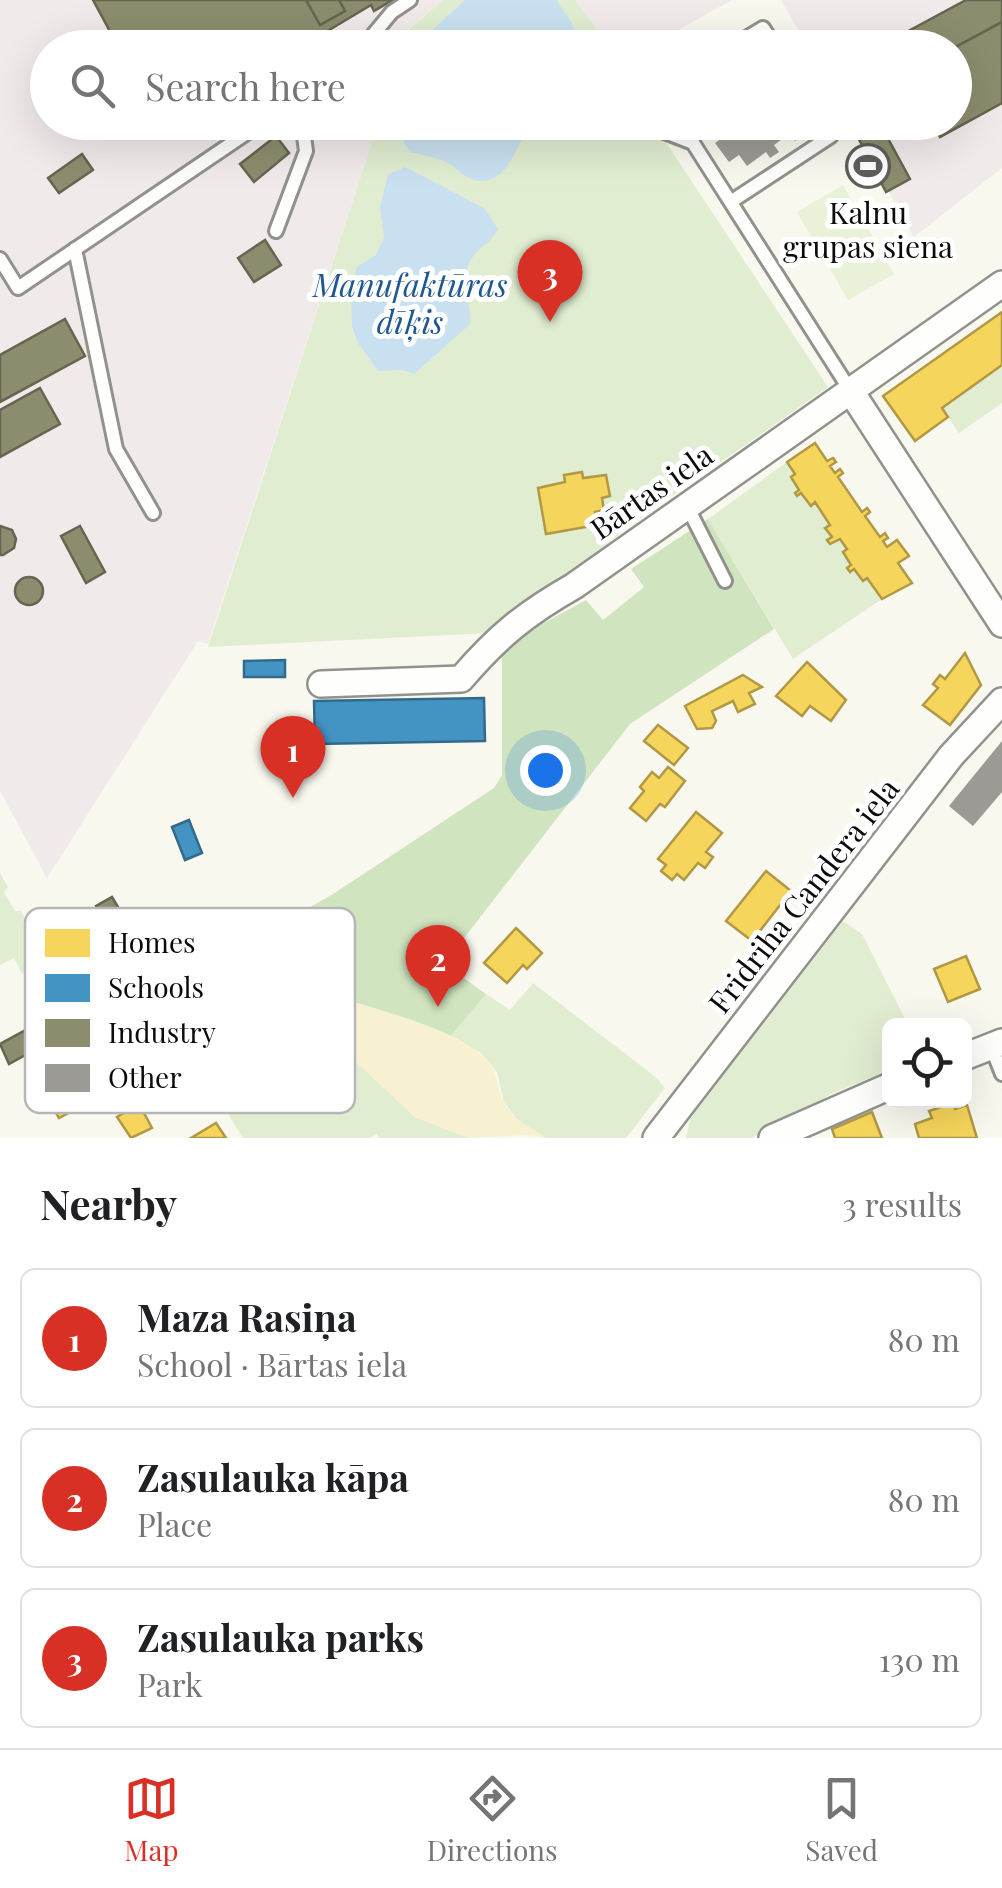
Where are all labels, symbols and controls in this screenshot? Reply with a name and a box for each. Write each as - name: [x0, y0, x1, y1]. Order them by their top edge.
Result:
- search box: [30, 30, 972, 140]
- icon: search: [65, 58, 120, 113]
- text: Search here: [145, 60, 346, 111]
- sports icon: Kalnu grupas siena: [845, 143, 891, 189]
- place label: Kalnu grupas siena: [783, 192, 953, 266]
- pin: 3: [518, 240, 582, 322]
- water label: Manufaktūras dīķis: [311, 262, 507, 343]
- street label: Bārtas iela: [582, 434, 720, 548]
- pin: 1: [260, 716, 326, 798]
- your location: [520, 745, 571, 796]
- street label: Fridriha Candera iela: [699, 769, 907, 1021]
- legend: [25, 908, 355, 1113]
- text: Homes: [108, 923, 196, 960]
- pin: 2: [406, 924, 470, 1007]
- text: Schools: [108, 968, 204, 1005]
- text: Industry: [108, 1013, 216, 1050]
- map controls: [882, 1018, 972, 1108]
- button: locate: [882, 1018, 972, 1108]
- text: Other: [108, 1058, 182, 1095]
- text: Nearby: [40, 1175, 177, 1231]
- text: 3 results: [842, 1182, 962, 1225]
- text: Maza Rasiņa: [137, 1291, 357, 1342]
- text: 1: [68, 1317, 81, 1360]
- text: 80 m: [888, 1317, 960, 1360]
- text: School · Bārtas iela: [137, 1342, 407, 1385]
- text: Zasulauka kāpa: [137, 1451, 409, 1502]
- text: 2: [66, 1477, 83, 1520]
- text: 80 m: [888, 1477, 960, 1520]
- text: Place: [137, 1502, 212, 1545]
- text: Zasulauka parks: [137, 1611, 424, 1662]
- text: 3: [67, 1637, 82, 1680]
- text: 130 m: [879, 1637, 960, 1680]
- text: Park: [137, 1662, 203, 1705]
- tab: Map: [124, 1771, 179, 1868]
- tab: Directions: [427, 1771, 558, 1868]
- tab: Saved: [805, 1771, 878, 1868]

